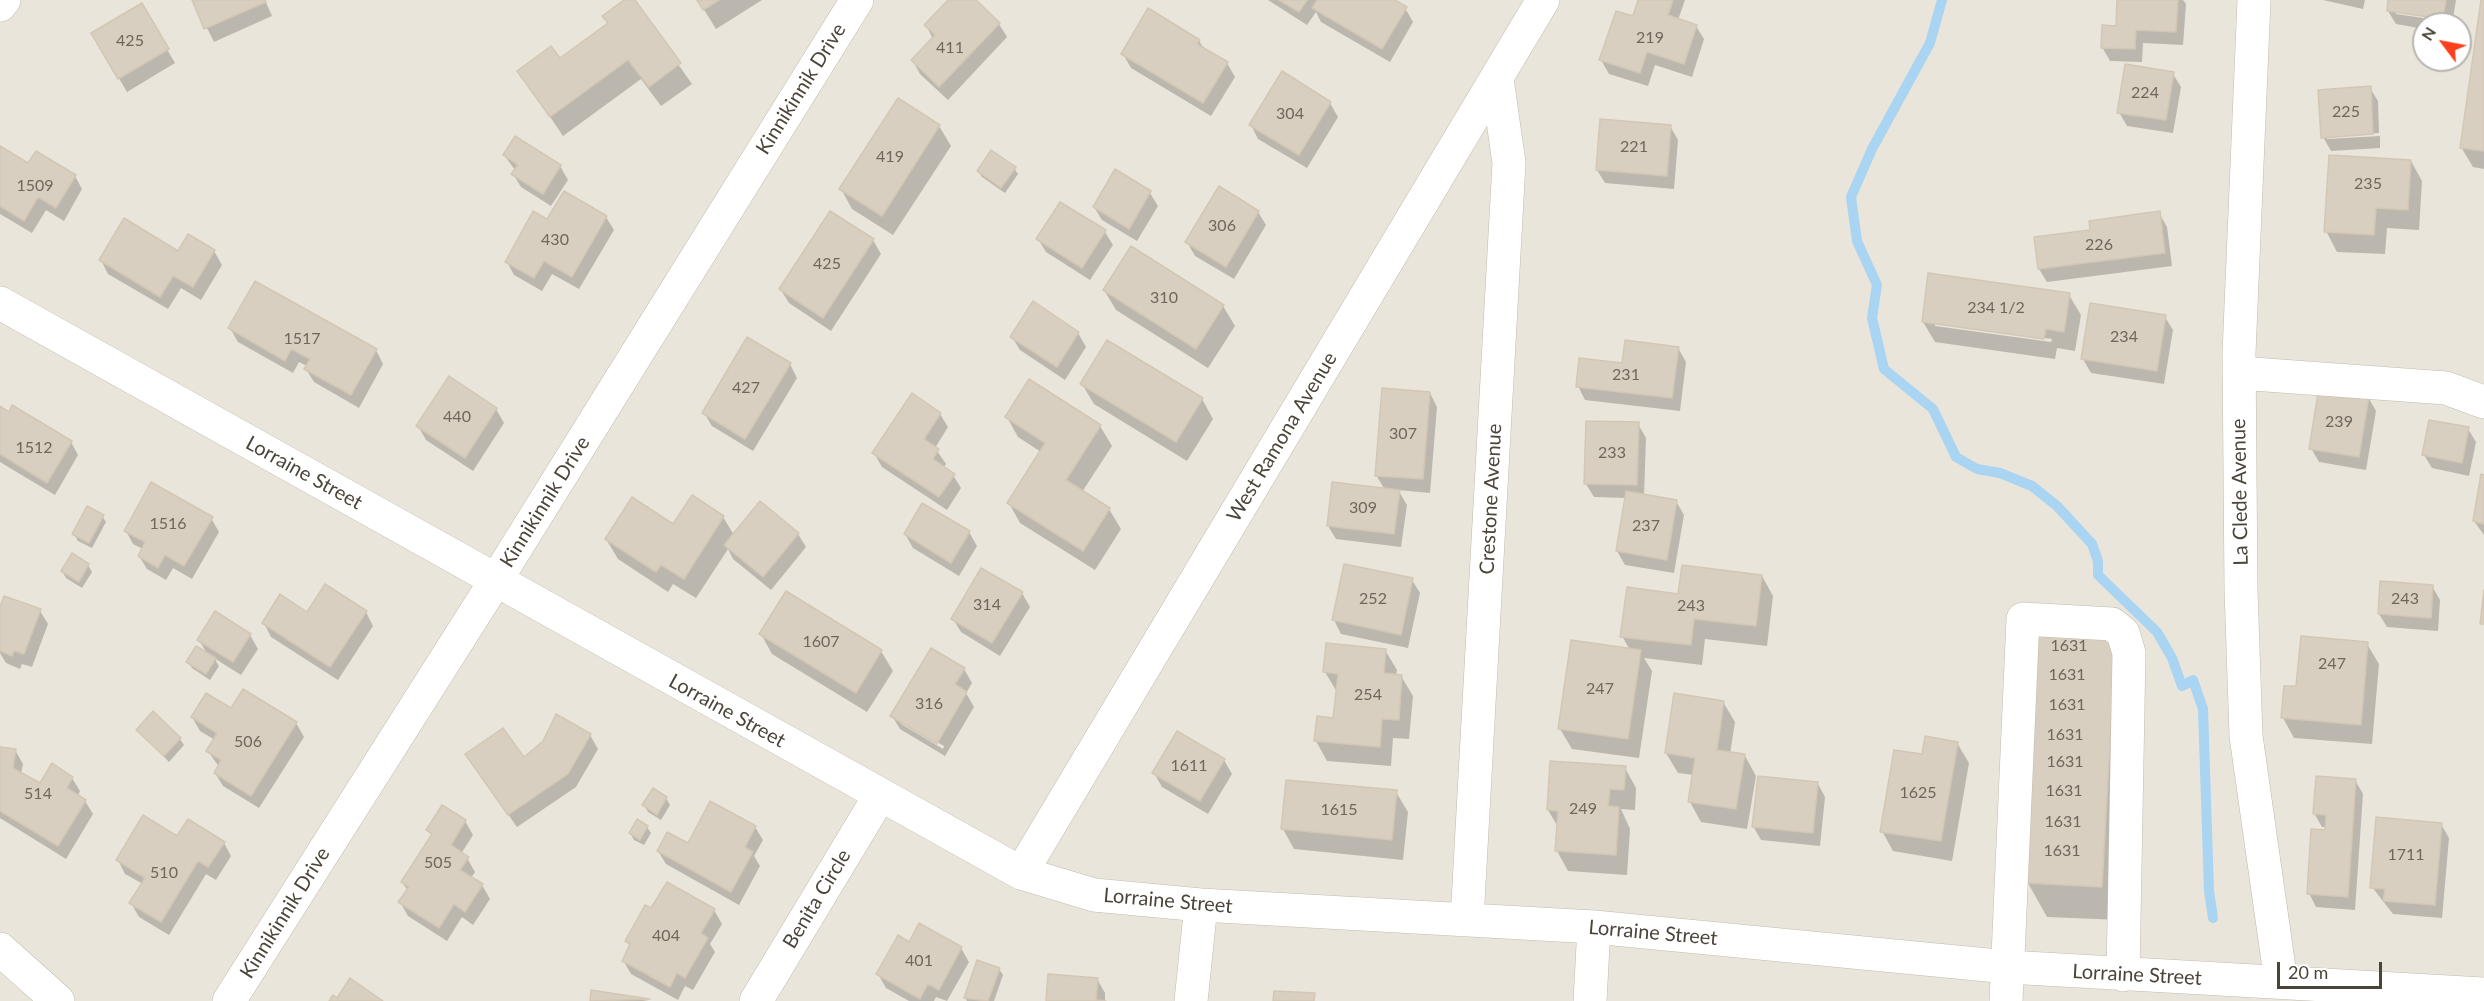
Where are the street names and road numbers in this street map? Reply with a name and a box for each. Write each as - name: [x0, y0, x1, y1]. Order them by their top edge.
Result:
- street label: Kinnikinnik Drive: [751, 19, 851, 159]
- street label: West Ramona Avenue: [1222, 348, 1342, 526]
- street label: La Clede Avenue: [2227, 418, 2253, 566]
- street label: Crestone Avenue: [1475, 423, 1507, 575]
- street label: Lorraine Street: [242, 431, 366, 515]
- street label: Kinnikinnik Drive: [495, 432, 595, 572]
- street label: Lorraine Street: [665, 669, 789, 753]
- street label: Kinnikinnik Drive: [235, 843, 335, 983]
- street label: Benita Circle: [778, 845, 856, 953]
- street label: Lorraine Street: [1102, 883, 1234, 919]
- street label: Lorraine Street: [1587, 915, 1719, 951]
- street label: Lorraine Street: [2072, 960, 2202, 990]

